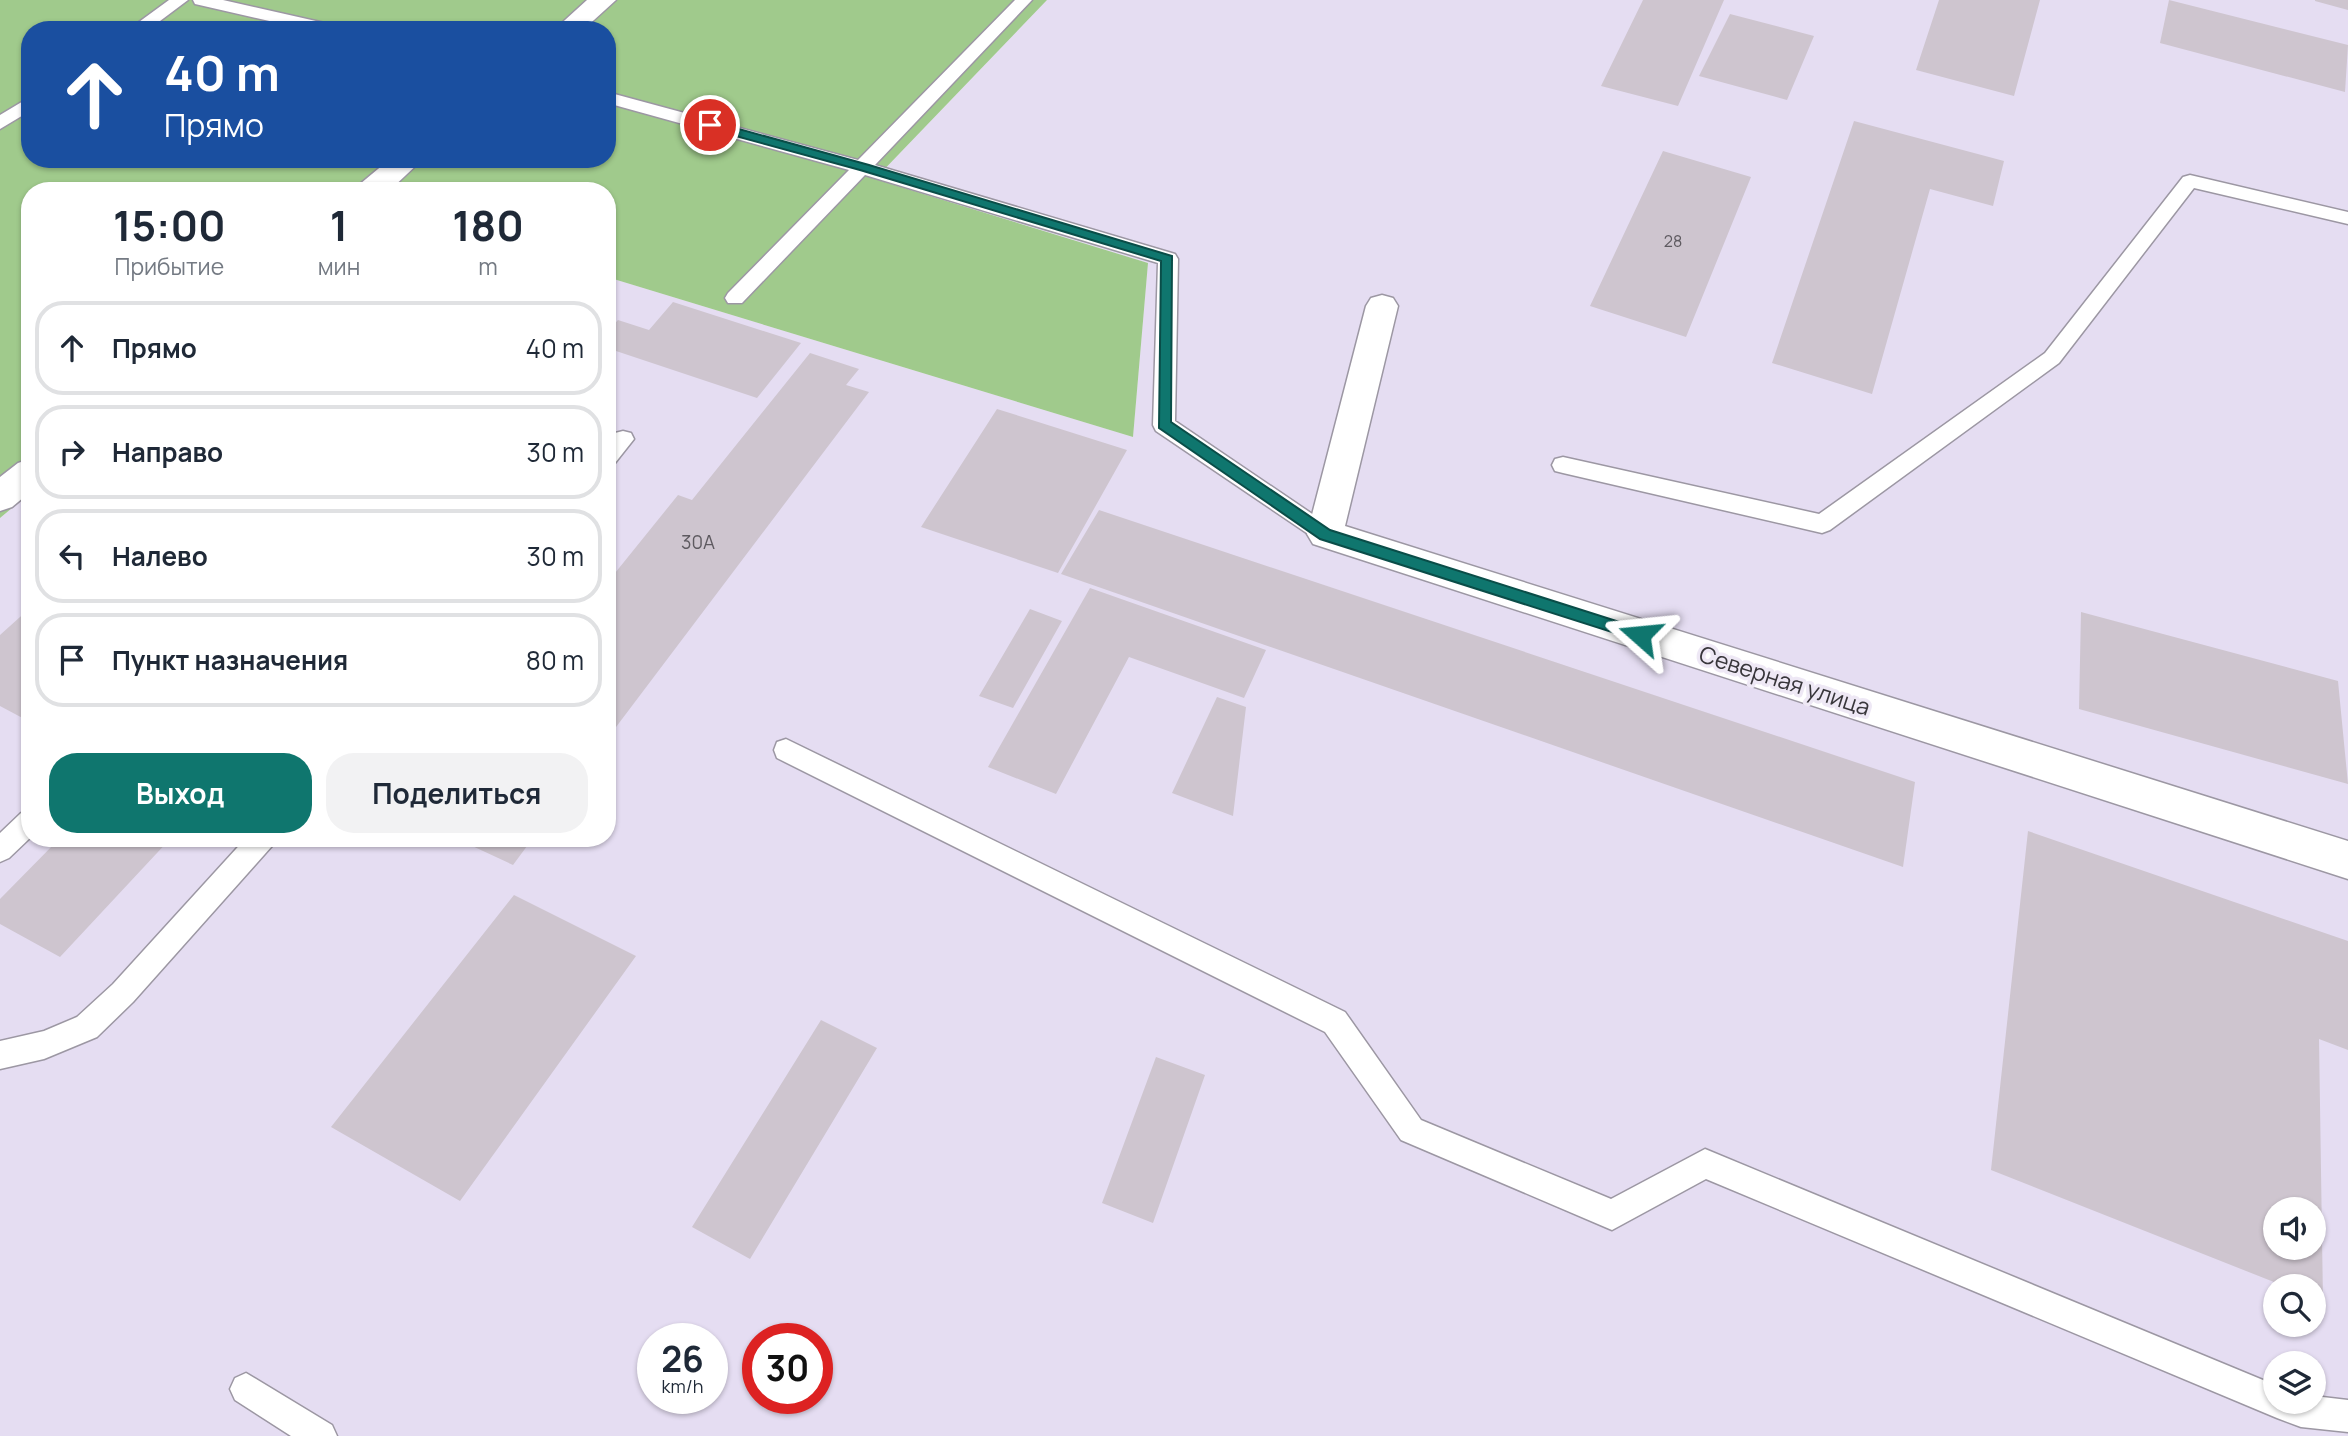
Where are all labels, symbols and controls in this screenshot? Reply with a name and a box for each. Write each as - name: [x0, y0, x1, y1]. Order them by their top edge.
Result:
- text: 40 m: [164, 39, 280, 106]
- icon: ahead: [49, 49, 140, 140]
- pin: [680, 95, 740, 155]
- text: Прямо: [164, 103, 264, 147]
- icon: arrive: [691, 106, 729, 144]
- text: 15:00: [113, 196, 226, 254]
- text: 1: [330, 196, 348, 254]
- text: 180: [452, 196, 524, 254]
- house number: 28: [1664, 230, 1682, 252]
- text: Прибытие: [115, 250, 224, 282]
- text: мин: [318, 250, 360, 282]
- text: m: [478, 250, 498, 282]
- icon: ahead: [53, 329, 91, 367]
- text: Прямо: [112, 330, 197, 366]
- text: 40 m: [526, 330, 584, 366]
- icon: right: [53, 433, 91, 471]
- text: Направо: [112, 434, 223, 470]
- text: 30 m: [527, 434, 584, 470]
- house number: 30А: [681, 529, 715, 555]
- icon: left: [53, 537, 91, 575]
- text: Налево: [112, 538, 208, 574]
- text: 30 m: [527, 538, 584, 574]
- position arrow: [1603, 598, 1677, 672]
- street label: Северная улица: [1695, 637, 1875, 723]
- icon: arrive: [53, 641, 91, 679]
- text: Пункт назначения: [112, 642, 348, 678]
- text: 80 m: [526, 642, 584, 678]
- button: Выход: [49, 753, 312, 833]
- button: Поделиться: [326, 753, 588, 833]
- map controls: [2263, 1197, 2326, 1414]
- button: sound: [2263, 1197, 2326, 1260]
- button: search: [2263, 1274, 2326, 1337]
- speed limit sign: 30: [742, 1323, 833, 1414]
- text: 26: [661, 1335, 704, 1383]
- button: layers: [2263, 1351, 2326, 1414]
- text: km/h: [662, 1374, 703, 1398]

